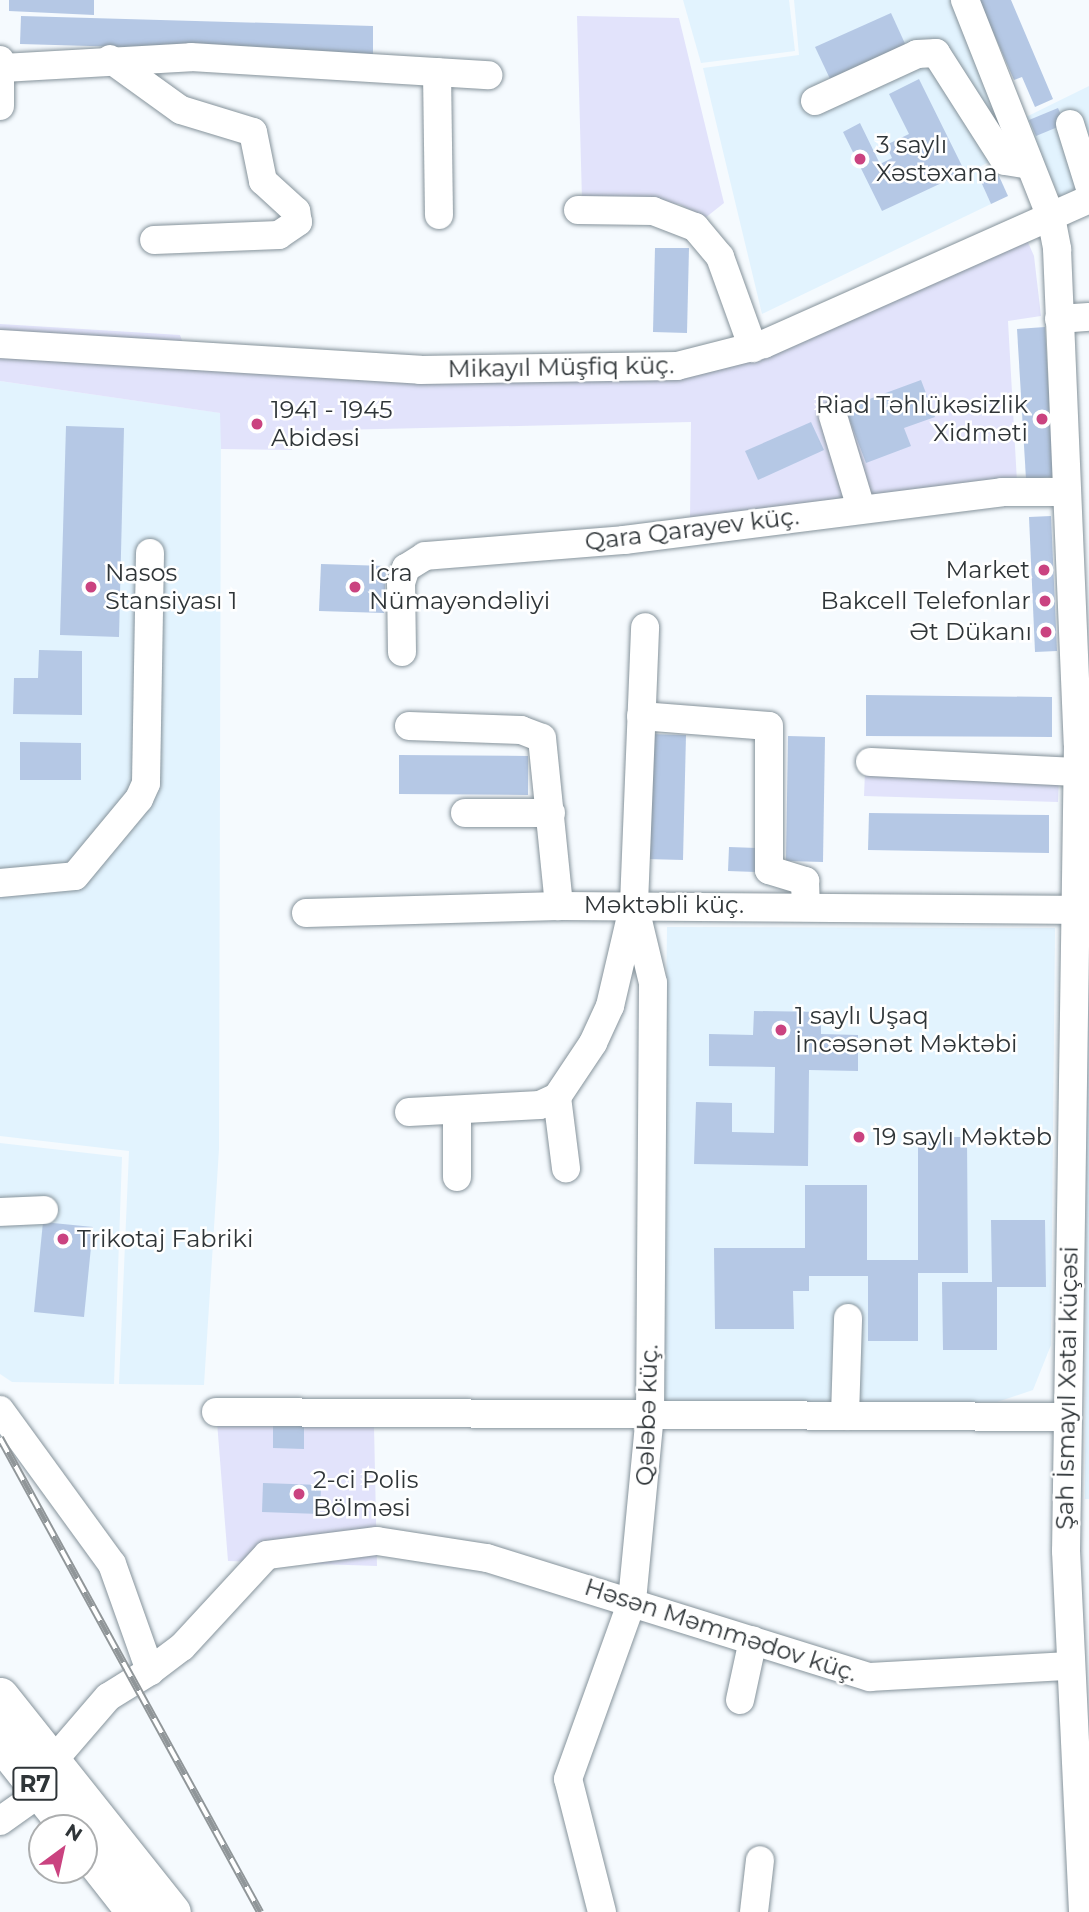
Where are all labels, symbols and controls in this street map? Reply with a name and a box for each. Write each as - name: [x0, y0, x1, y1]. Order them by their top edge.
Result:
- place label: 3 saylı Xəstəxana: [876, 131, 998, 187]
- marker: 3 saylı Xəstəxana: [850, 149, 870, 169]
- street label: Mikayıl Müşfiq küç.: [447, 351, 675, 383]
- place label: Riad Təhlükəsizlik Xidməti: [816, 391, 1028, 447]
- place label: 1941 - 1945 Abidəsi: [271, 396, 393, 452]
- marker: Riad Təhlükəsizlik Xidməti: [1034, 411, 1050, 427]
- marker: 1941 - 1945 Abidəsi: [249, 416, 265, 432]
- street label: Qara Qarayev küç.: [583, 502, 801, 556]
- place label: Market: [945, 556, 1030, 584]
- place label: Nasos Stansiyası 1: [105, 559, 237, 615]
- place label: İcra Nümayəndəliyi: [369, 559, 550, 615]
- marker: Market: [1036, 562, 1052, 578]
- marker: Nasos Stansiyası 1: [83, 579, 99, 595]
- marker: İcra Nümayəndəliyi: [347, 579, 363, 595]
- place label: Bakcell Telefonlar: [821, 587, 1031, 615]
- marker: Bakcell Telefonlar: [1037, 593, 1053, 609]
- place label: Ət Dükanı: [909, 618, 1032, 646]
- marker: Ət Dükanı: [1038, 624, 1054, 640]
- street label: Məktəbli küç.: [584, 891, 744, 919]
- place label: 1 saylı Uşaq İncəsənət Məktəbi: [795, 1002, 1018, 1058]
- marker: 1 saylı Uşaq İncəsənət Məktəbi: [773, 1022, 789, 1038]
- place label: 19 saylı Məktəb: [873, 1123, 1052, 1151]
- marker: 19 saylı Məktəb: [851, 1129, 867, 1145]
- place label: Trikotaj Fabriki: [77, 1225, 253, 1253]
- marker: Trikotaj Fabriki: [55, 1231, 71, 1247]
- street label: Şah İsmayıl Xətai küçəsi: [1050, 1246, 1084, 1530]
- street label: Qələbə küç.: [630, 1344, 664, 1486]
- place label: 2-ci Polis Bölməsi: [313, 1466, 419, 1522]
- marker: 2-ci Polis Bölməsi: [291, 1486, 307, 1502]
- street label: Həsən Məmmədov küç.: [581, 1572, 861, 1688]
- road number: R7: [12, 1764, 58, 1804]
- north arrow: [28, 1814, 98, 1884]
- text: N: [61, 1819, 86, 1846]

